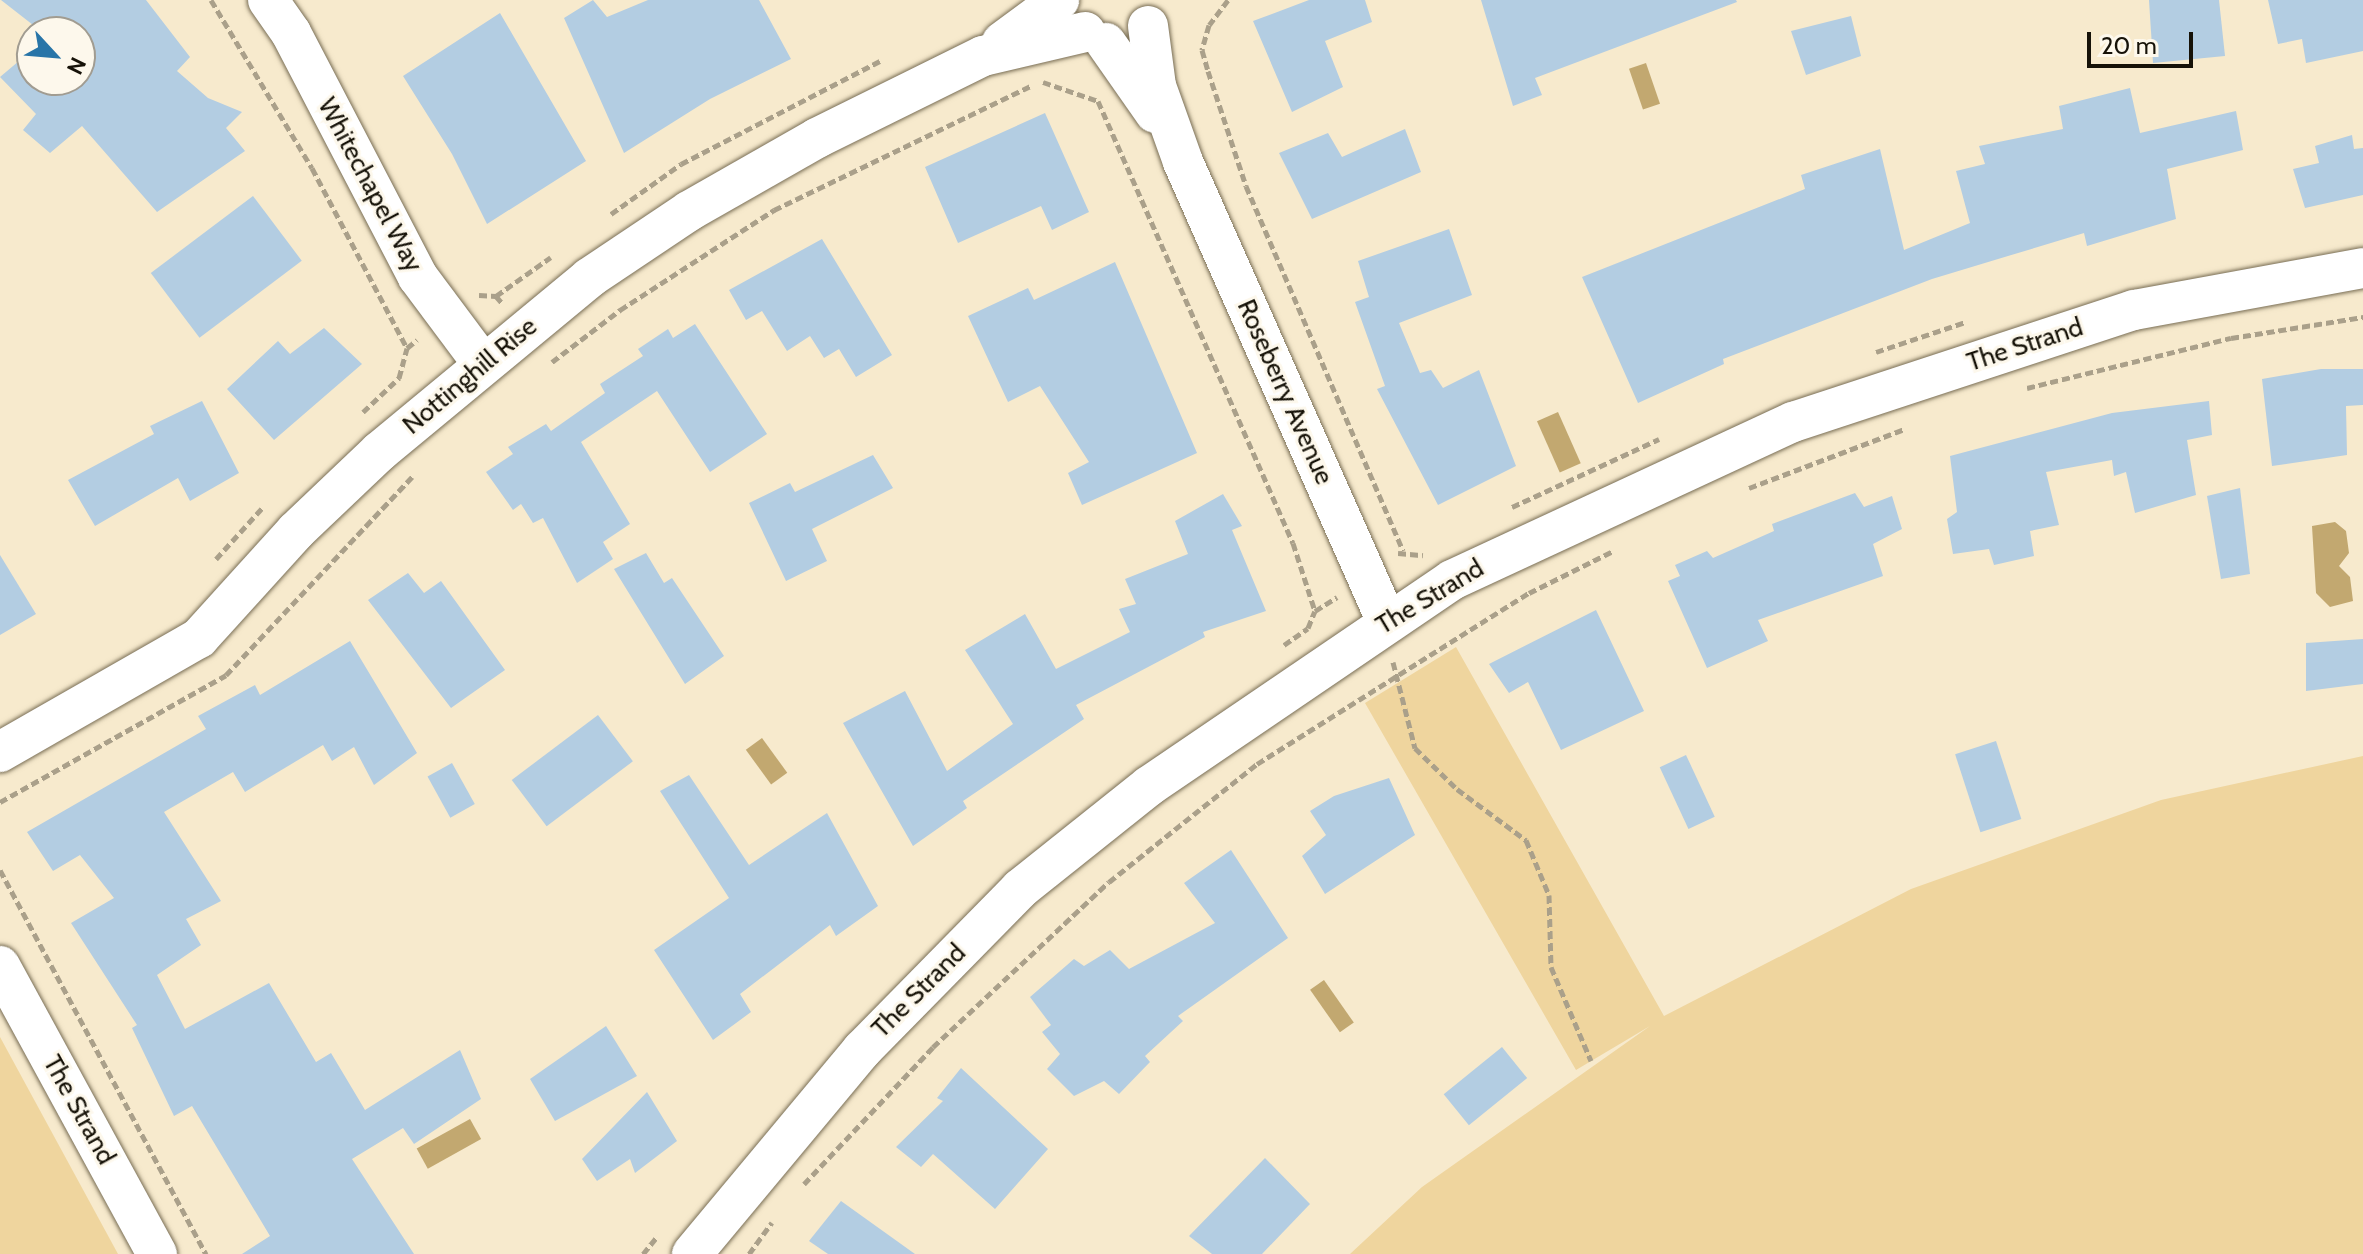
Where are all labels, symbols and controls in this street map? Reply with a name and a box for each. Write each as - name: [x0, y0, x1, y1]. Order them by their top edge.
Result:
- north arrow: [16, 16, 96, 96]
- scale bar: [2091, 16, 2197, 66]
- text: 20 m: [2101, 31, 2157, 60]
- text: N: [61, 53, 92, 79]
- street label: Whitechapel Way: [311, 92, 429, 278]
- street label: Roseberry Avenue: [1230, 295, 1340, 489]
- street label: Nottinghill Rise: [397, 311, 543, 441]
- street label: The Strand: [1963, 312, 2087, 378]
- street label: The Strand: [1371, 553, 1489, 641]
- street label: The Strand: [866, 938, 972, 1044]
- street label: The Strand: [36, 1050, 122, 1170]

